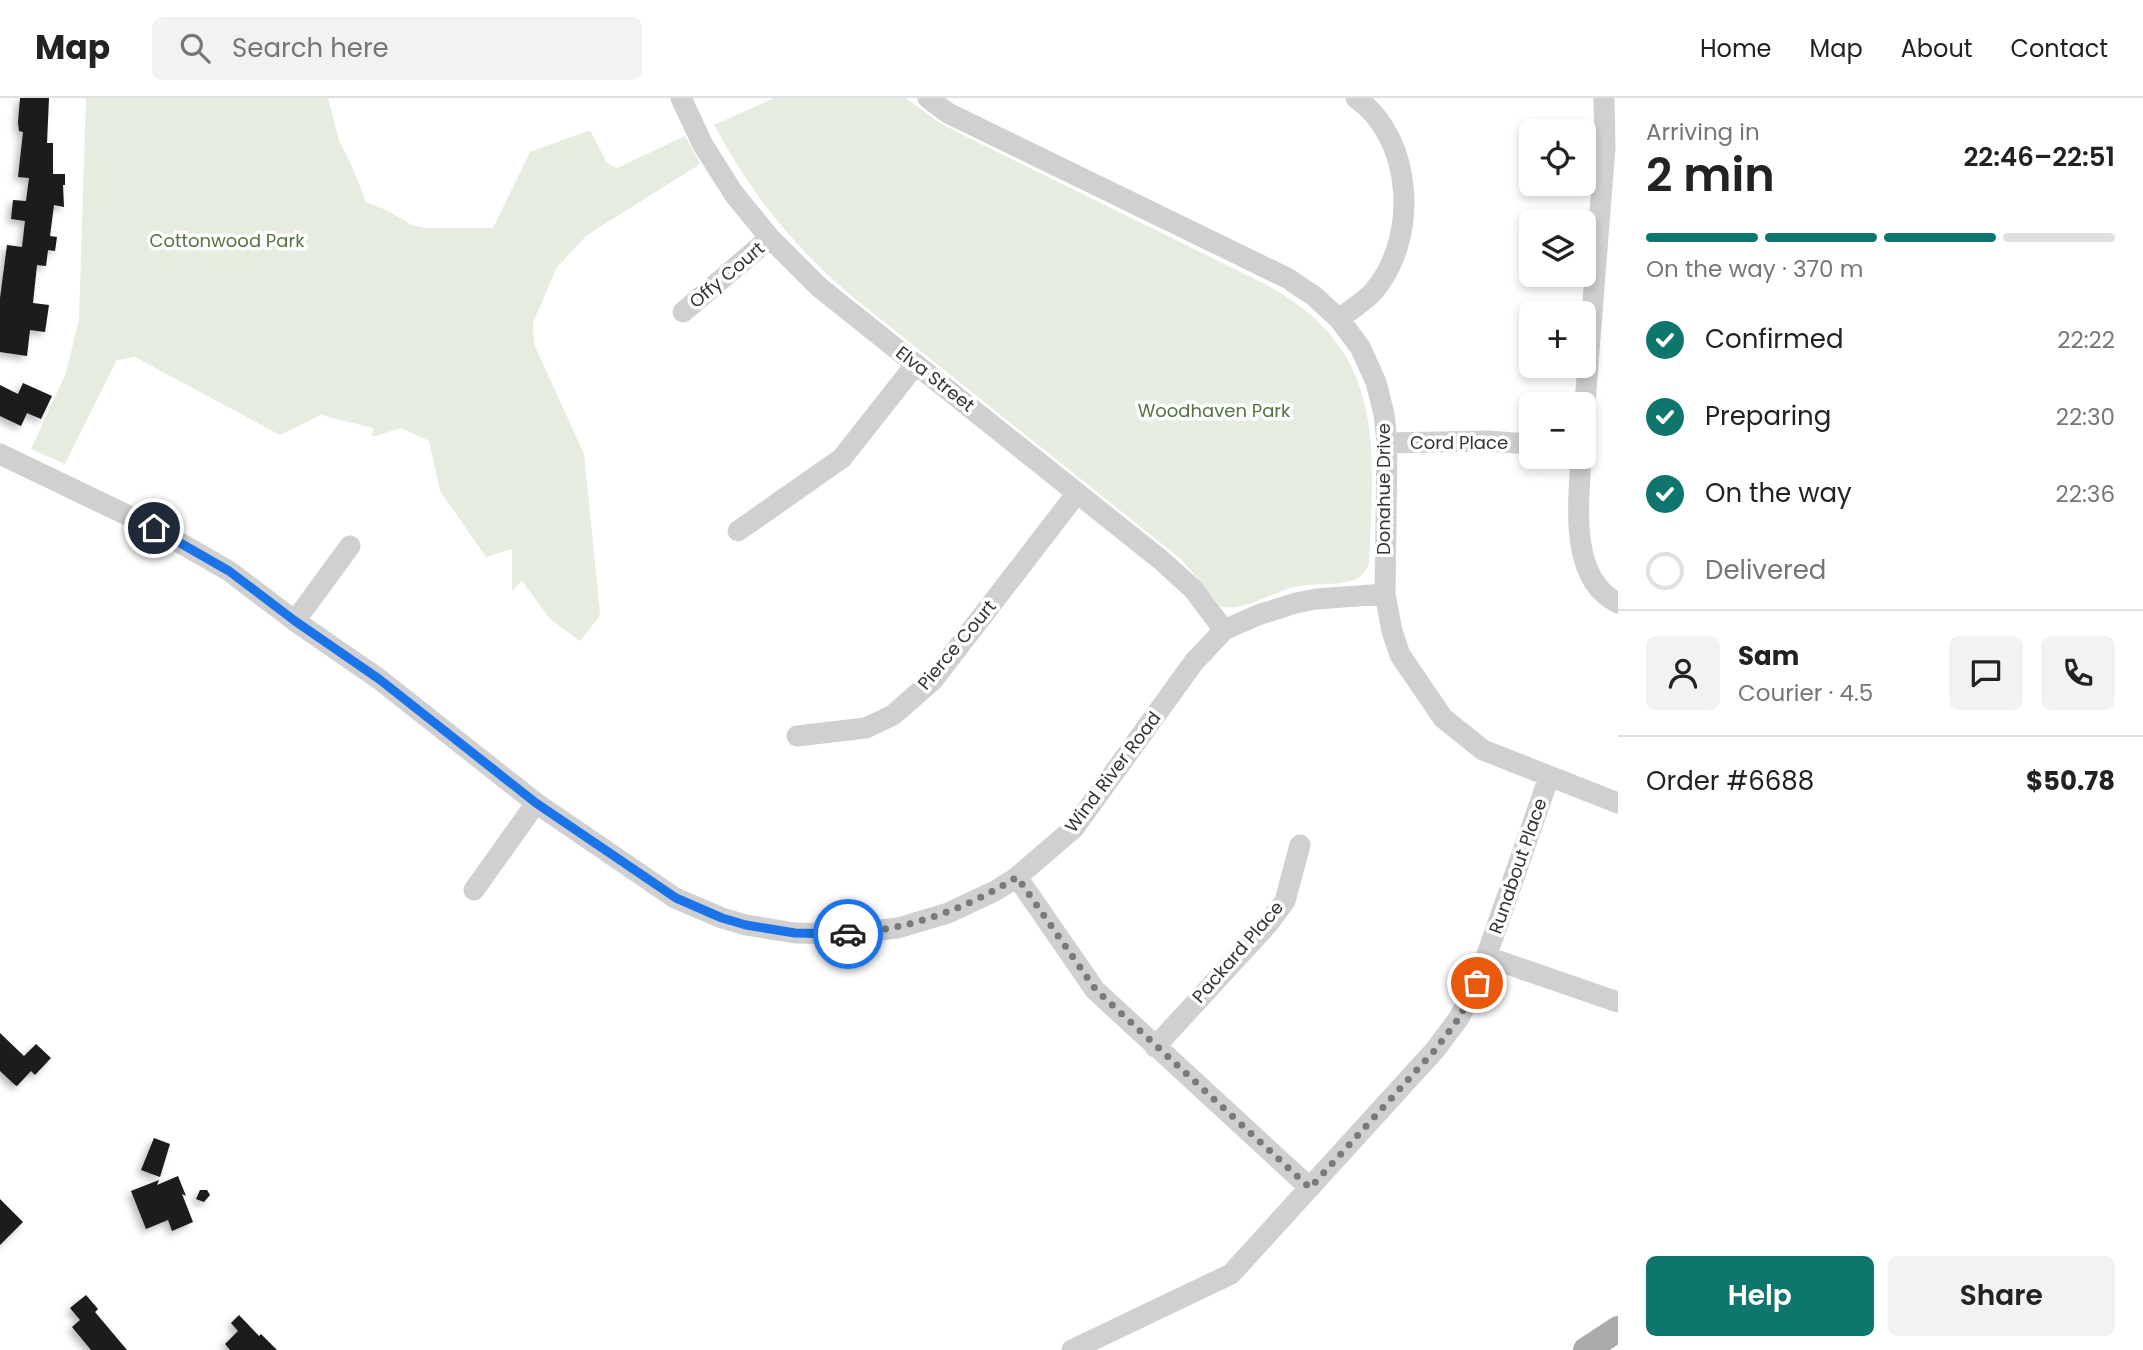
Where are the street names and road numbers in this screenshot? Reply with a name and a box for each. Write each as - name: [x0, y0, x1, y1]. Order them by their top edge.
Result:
- street label: Offy Court: [684, 236, 770, 313]
- street label: Elva Street: [891, 340, 980, 417]
- street label: Donahue Drive: [1371, 423, 1396, 555]
- street label: Cord Place: [1410, 430, 1508, 455]
- street label: Pierce Court: [912, 595, 1001, 695]
- street label: Wind River Road: [1059, 706, 1166, 837]
- street label: Runabout Place: [1483, 795, 1552, 937]
- street label: Packard Place: [1186, 895, 1289, 1008]

